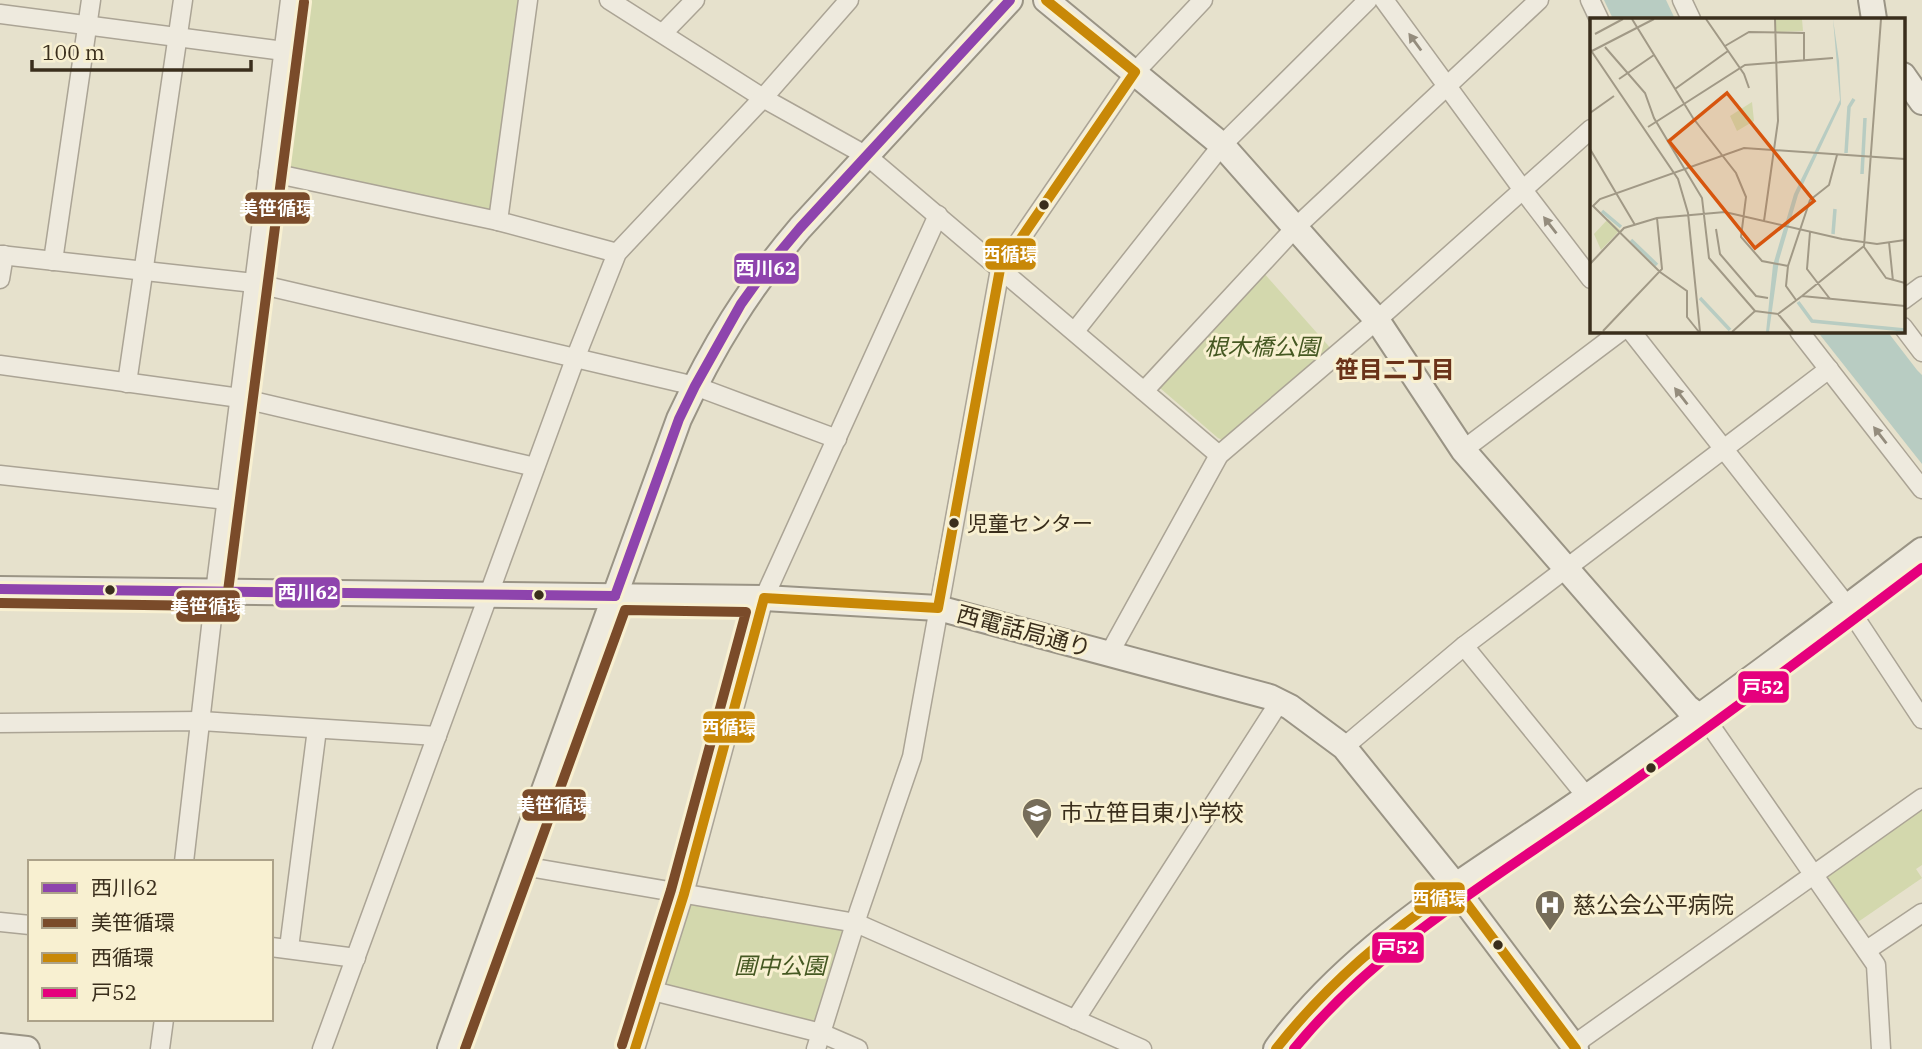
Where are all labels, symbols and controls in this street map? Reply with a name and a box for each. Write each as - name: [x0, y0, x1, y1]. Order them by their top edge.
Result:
- inset map: [1590, 18, 1904, 332]
- scale bar: [32, 28, 250, 72]
- one-way arrow: [1408, 33, 1422, 51]
- text: 100 m: [42, 38, 105, 66]
- line badge: 美笹循環: [244, 191, 311, 225]
- text: 美笹循環: [239, 196, 315, 220]
- unlabelled marker: [1037, 198, 1051, 212]
- one-way arrow: [1543, 216, 1557, 234]
- line badge: 西循環: [984, 237, 1037, 271]
- text: 西循環: [981, 242, 1039, 266]
- line badge: 西川62: [733, 252, 800, 285]
- text: 西川62: [736, 256, 796, 280]
- park label: 根木橋公園: [1205, 331, 1323, 361]
- district label: 笹目二丁目: [1335, 353, 1455, 385]
- one-way arrow: [1674, 387, 1688, 405]
- one-way arrow: [1873, 427, 1888, 445]
- place label: 児童センター: [967, 509, 1093, 537]
- marker: 児童センター: [947, 516, 961, 530]
- line badge: 西川62: [274, 576, 341, 609]
- text: 西川62: [278, 580, 338, 604]
- unlabelled marker: [103, 583, 117, 597]
- unlabelled marker: [532, 588, 546, 602]
- line badge: 美笹循環: [175, 589, 241, 623]
- text: 美笹循環: [170, 594, 246, 618]
- street label: 西電話局通り: [954, 598, 1095, 662]
- line badge: 戸52: [1737, 670, 1790, 704]
- text: 戸52: [1742, 675, 1784, 699]
- line badge: 西循環: [702, 710, 756, 744]
- text: 西循環: [700, 715, 758, 739]
- unlabelled marker: [1644, 761, 1658, 775]
- line badge: 美笹循環: [521, 788, 587, 822]
- text: 美笹循環: [516, 793, 592, 817]
- school or university icon: 市立笹目東小学校: [1020, 796, 1054, 840]
- place label: 市立笹目東小学校: [1060, 797, 1244, 827]
- legend: [28, 860, 273, 1021]
- text: 西川62: [91, 873, 158, 901]
- line badge: 西循環: [1413, 881, 1466, 915]
- text: 西循環: [1410, 886, 1468, 910]
- hospital icon: 慈公会公平病院: [1533, 888, 1567, 932]
- place label: 慈公会公平病院: [1573, 889, 1734, 919]
- text: 美笹循環: [91, 908, 175, 936]
- line badge: 戸52: [1371, 931, 1425, 964]
- text: 戸52: [1377, 935, 1419, 959]
- unlabelled marker: [1491, 938, 1505, 952]
- text: 西循環: [91, 943, 154, 971]
- park label: 圃中公園: [734, 950, 829, 980]
- text: 戸52: [91, 978, 137, 1006]

